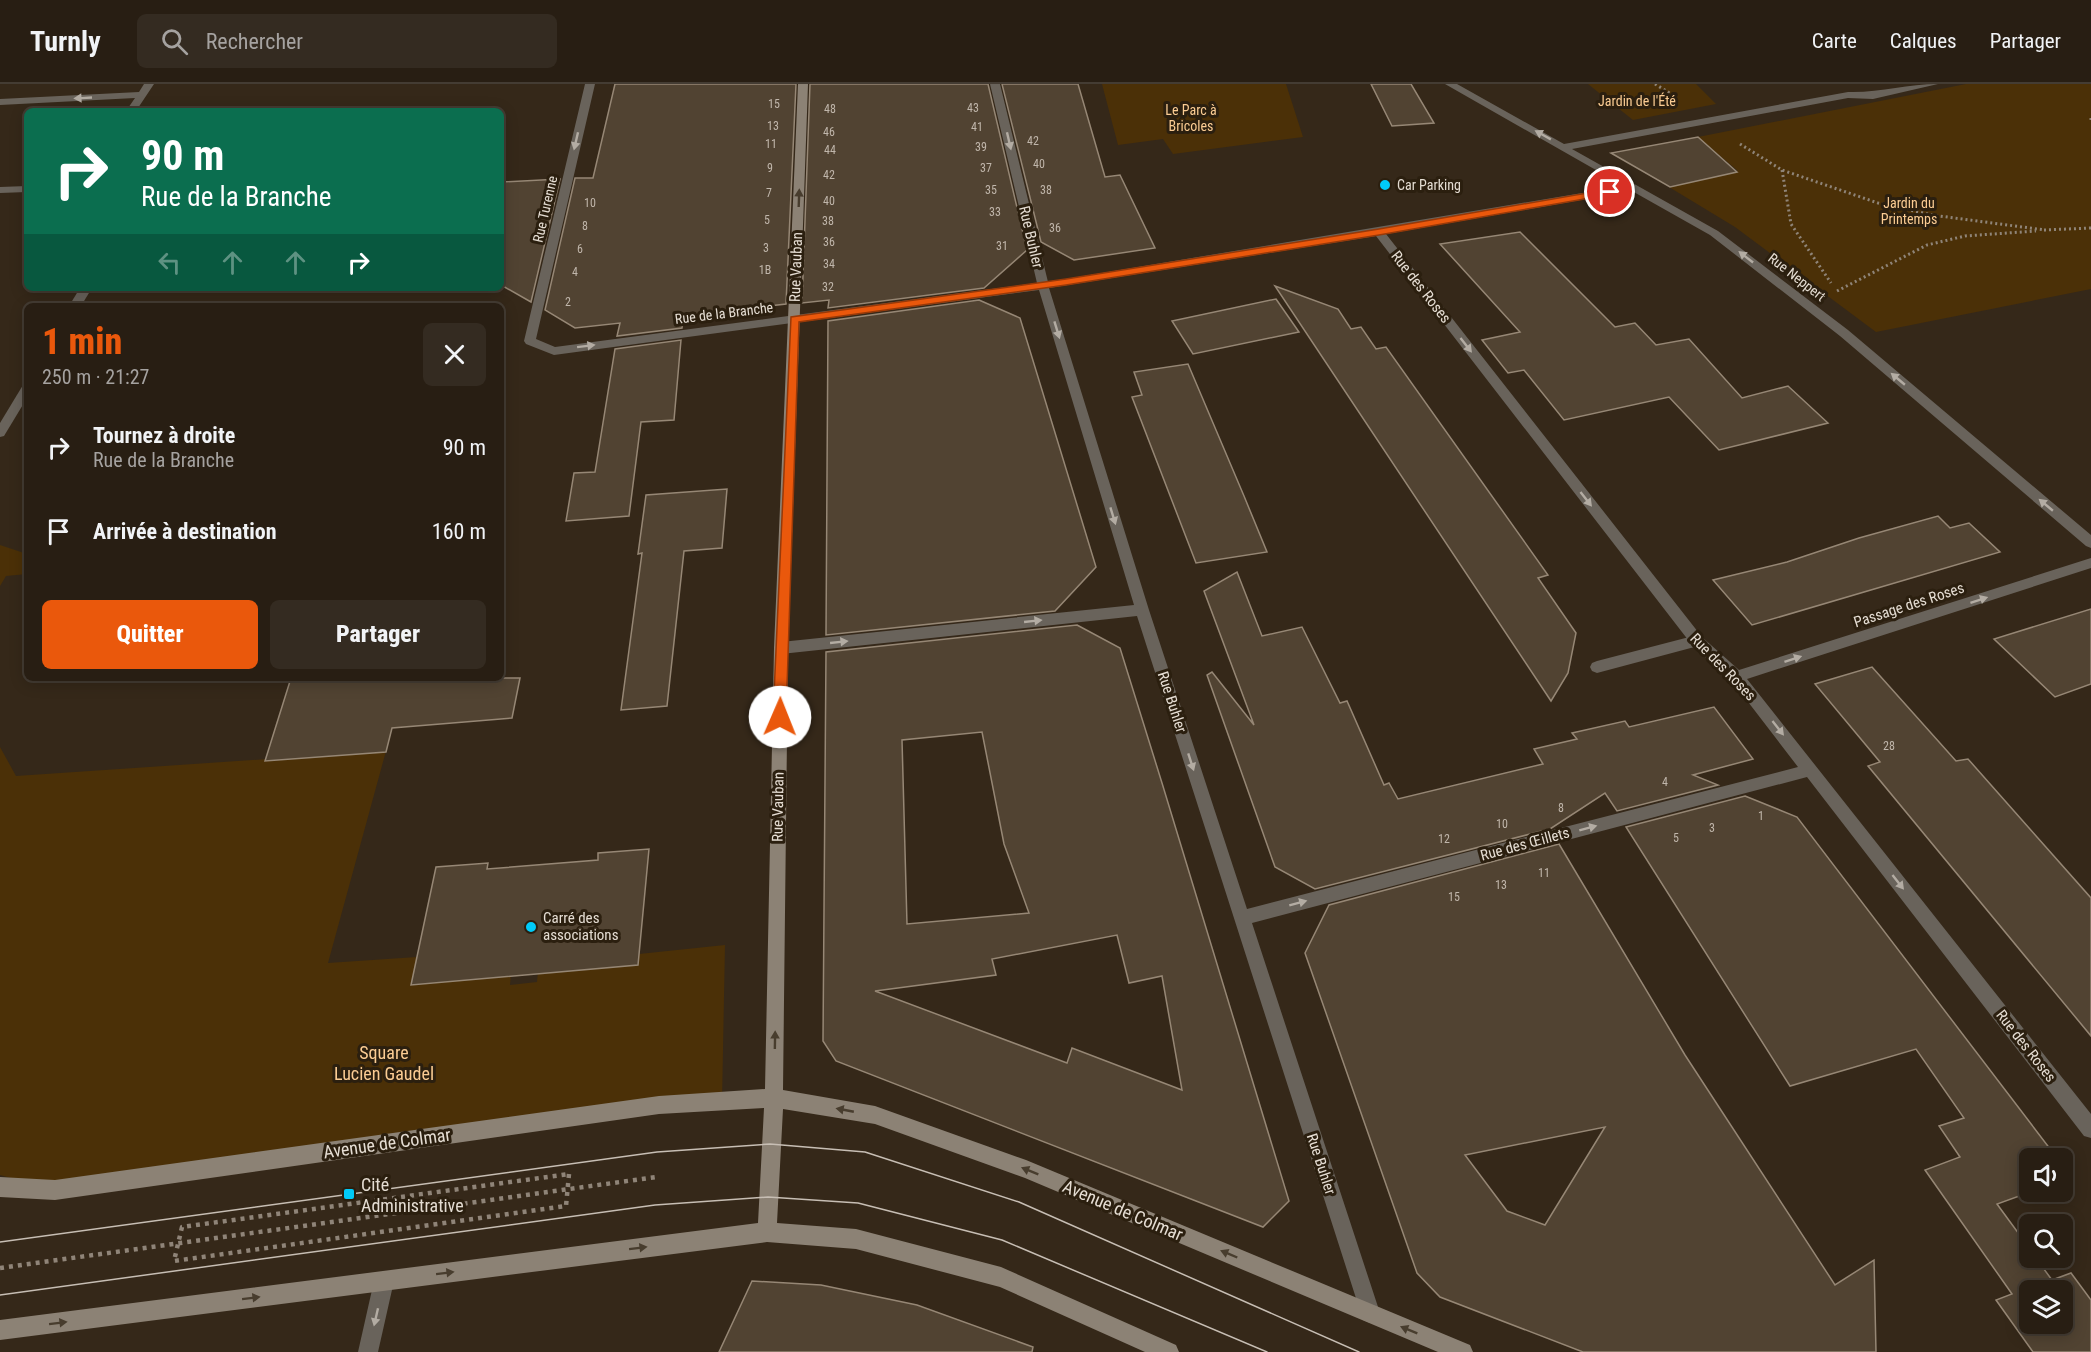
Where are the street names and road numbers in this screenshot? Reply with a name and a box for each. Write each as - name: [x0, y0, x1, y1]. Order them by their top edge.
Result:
- street label: Rue Turenne: [530, 174, 561, 244]
- street label: Rue Buhler: [1015, 204, 1047, 270]
- street label: Rue Vauban: [786, 232, 806, 302]
- street label: Rue des Roses: [1387, 247, 1455, 327]
- street label: Rue Neppert: [1765, 250, 1829, 304]
- street label: Rue de la Branche: [674, 299, 774, 327]
- street label: Passage des Roses: [1851, 579, 1967, 631]
- street label: Rue des Roses: [1686, 630, 1760, 705]
- street label: Rue Buhler: [1154, 669, 1190, 735]
- street label: Rue Vauban: [768, 772, 788, 842]
- street label: Rue des Œillets: [1478, 823, 1572, 865]
- street label: Rue des Roses: [1992, 1006, 2060, 1086]
- street label: Avenue de Colmar: [322, 1124, 453, 1162]
- street label: Rue Buhler: [1303, 1131, 1339, 1197]
- street label: Avenue de Colmar: [1060, 1175, 1187, 1245]

